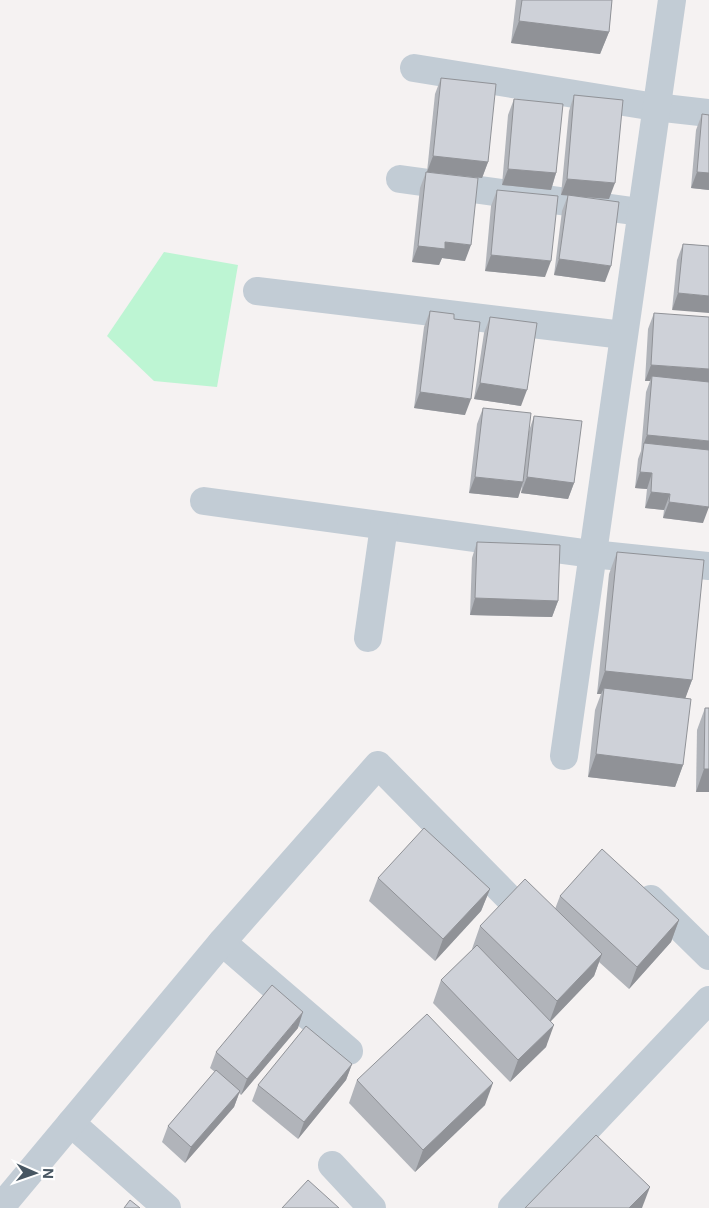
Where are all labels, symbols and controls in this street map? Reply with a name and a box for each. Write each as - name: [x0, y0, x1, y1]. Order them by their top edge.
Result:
- north arrow: [10, 1148, 60, 1198]
- text: N: [40, 1168, 57, 1179]

